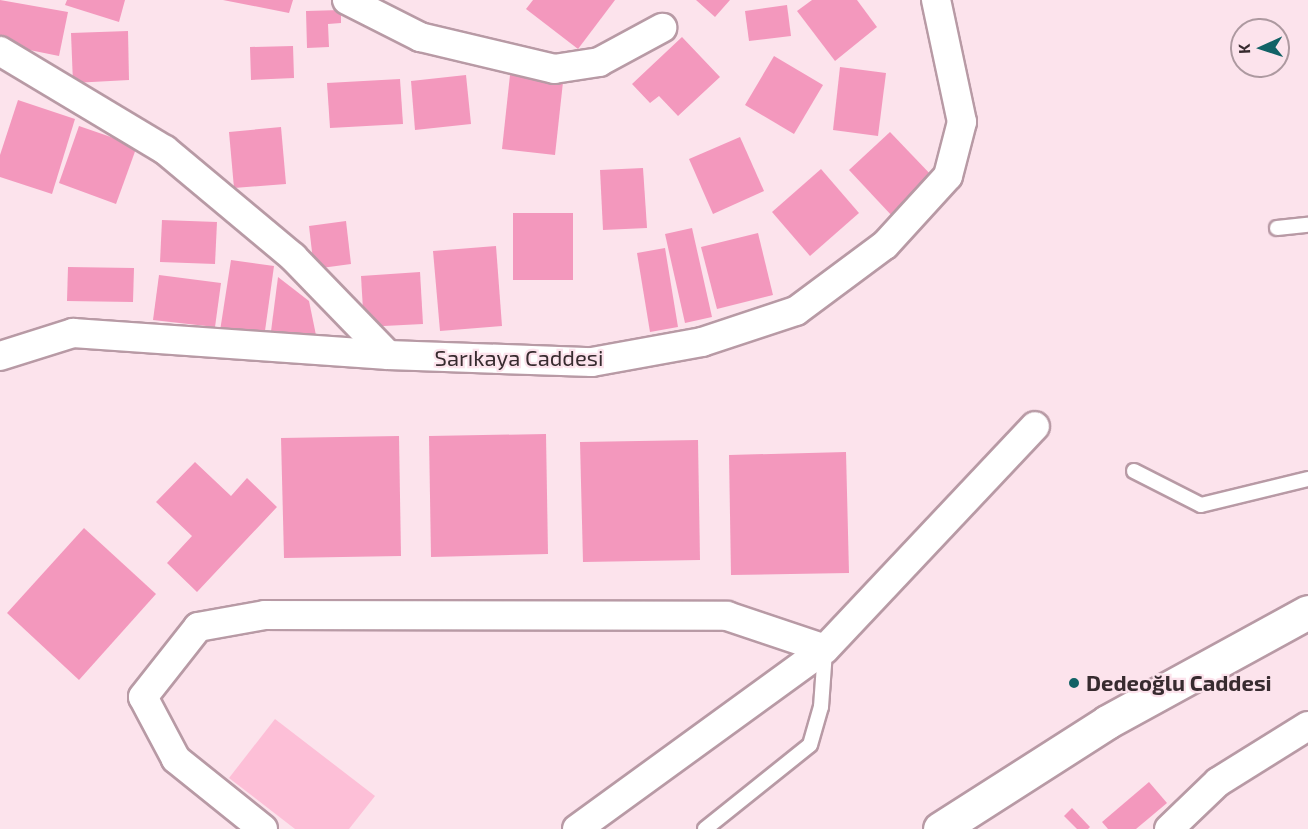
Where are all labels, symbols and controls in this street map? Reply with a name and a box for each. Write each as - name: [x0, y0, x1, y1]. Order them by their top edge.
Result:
- north arrow: [1230, 18, 1290, 78]
- text: K: [1234, 43, 1253, 54]
- street label: Sarıkaya Caddesi: [435, 345, 603, 371]
- place label: Dedeoğlu Caddesi: [1086, 670, 1272, 696]
- marker: Dedeoğlu Caddesi: [1067, 676, 1081, 690]

